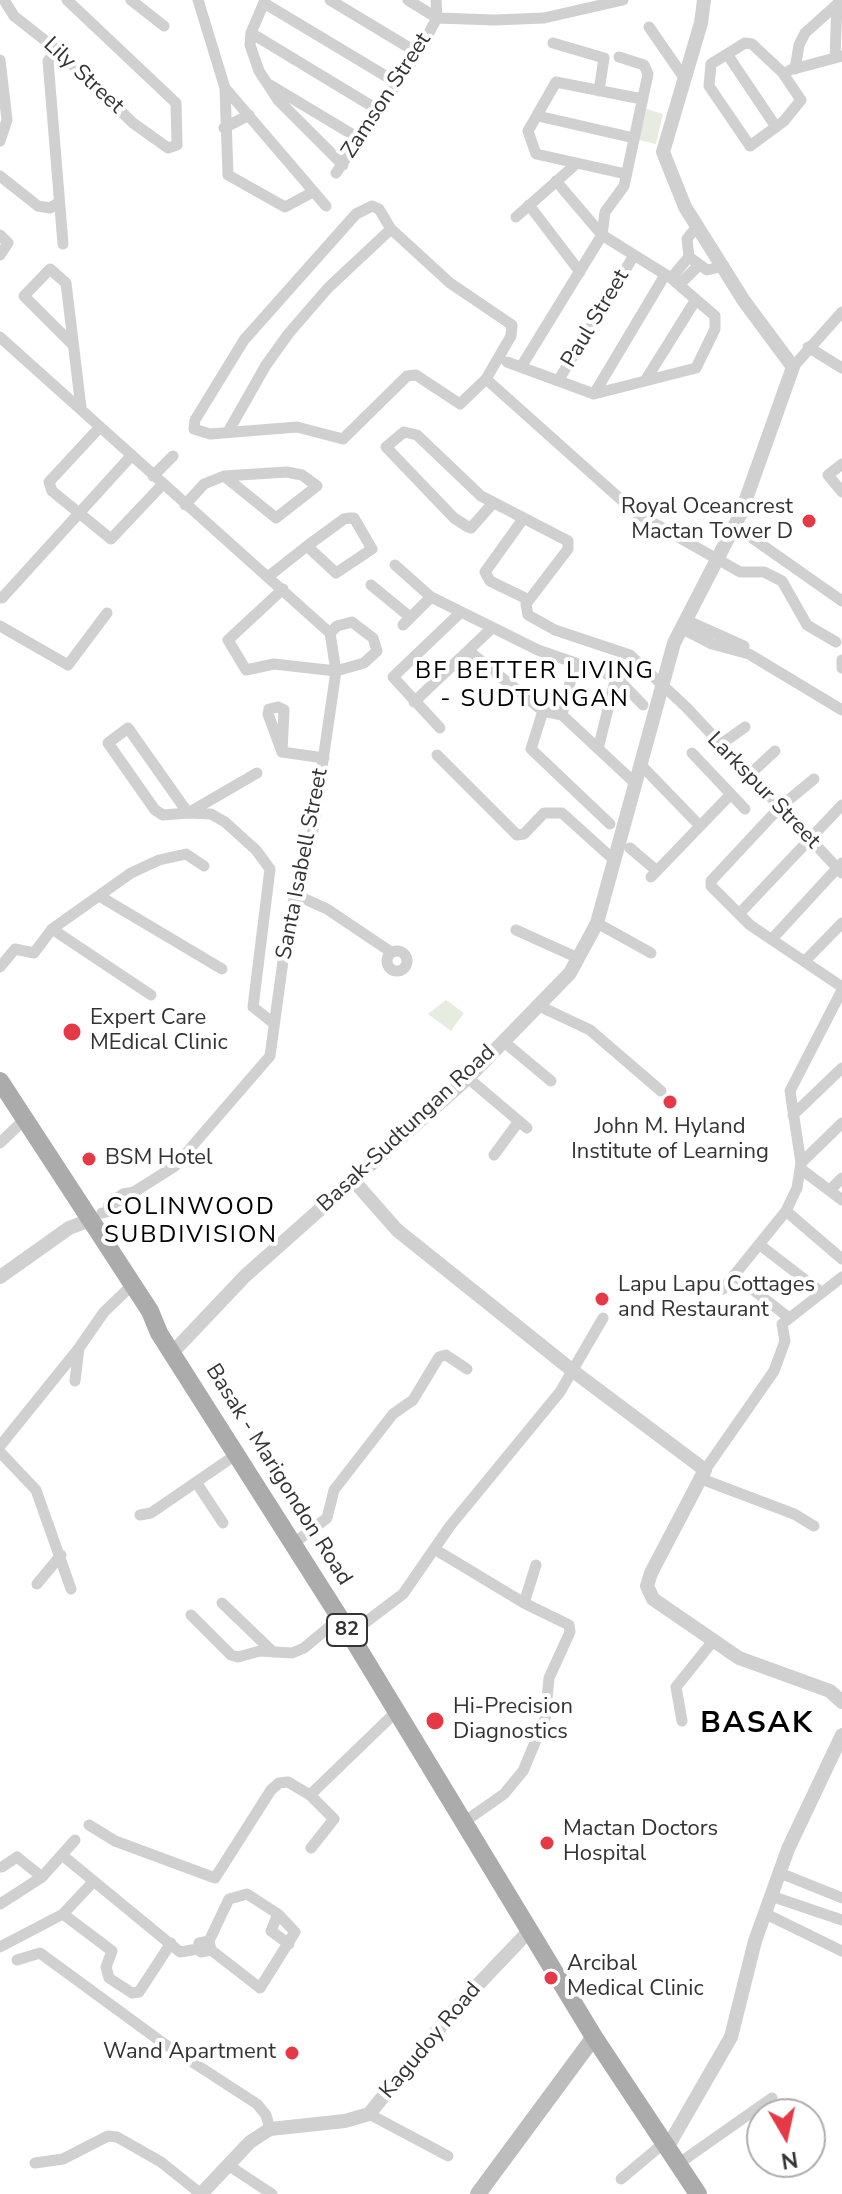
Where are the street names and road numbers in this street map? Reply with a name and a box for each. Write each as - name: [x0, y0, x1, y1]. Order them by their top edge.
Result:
- street label: Zamson Street: [337, 28, 437, 164]
- street label: Lily Street: [37, 32, 129, 120]
- street label: Paul Street: [556, 265, 636, 373]
- street label: Larkspur Street: [701, 727, 825, 855]
- street label: Santa Isabell Street: [272, 766, 334, 962]
- street label: Basak-Sudtungan Road: [313, 1040, 501, 1218]
- street label: Basak - Marigondon Road: [199, 1360, 357, 1590]
- road number: 82: [327, 1614, 367, 1646]
- street label: Kagudoy Road: [375, 1977, 487, 2105]

